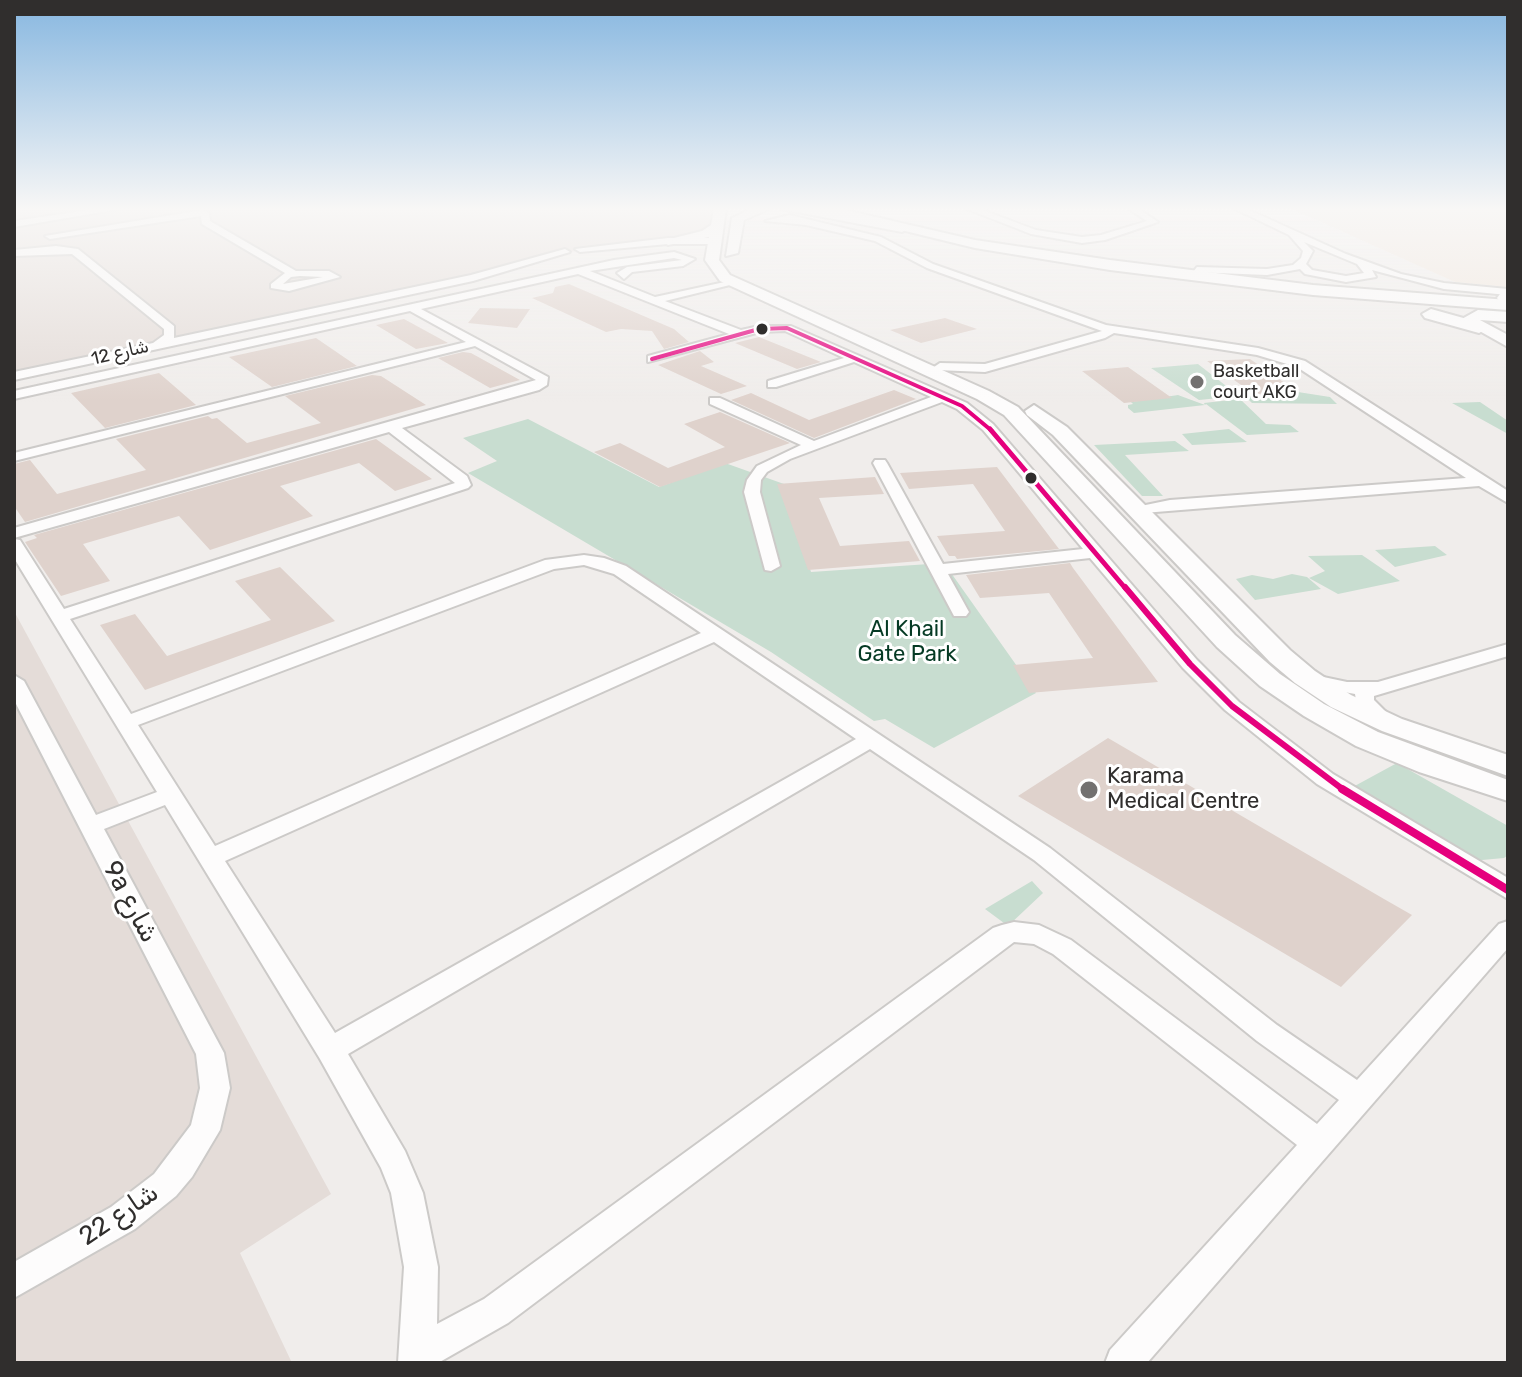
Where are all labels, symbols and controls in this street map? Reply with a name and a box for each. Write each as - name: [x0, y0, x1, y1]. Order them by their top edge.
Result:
- unlabelled marker: [754, 321, 770, 337]
- street label: شارع 12: [89, 336, 151, 370]
- place label: Basketball court AKG: [1213, 361, 1299, 404]
- marker: Basketball court AKG: [1188, 373, 1206, 391]
- unlabelled marker: [1023, 470, 1039, 486]
- park label: Al Khail Gate Park: [857, 617, 957, 668]
- place label: Karama Medical Centre: [1107, 764, 1259, 816]
- marker: Karama Medical Centre: [1078, 779, 1100, 801]
- street label: 9a شارع: [96, 856, 164, 948]
- street label: شارع 22: [74, 1177, 164, 1253]

